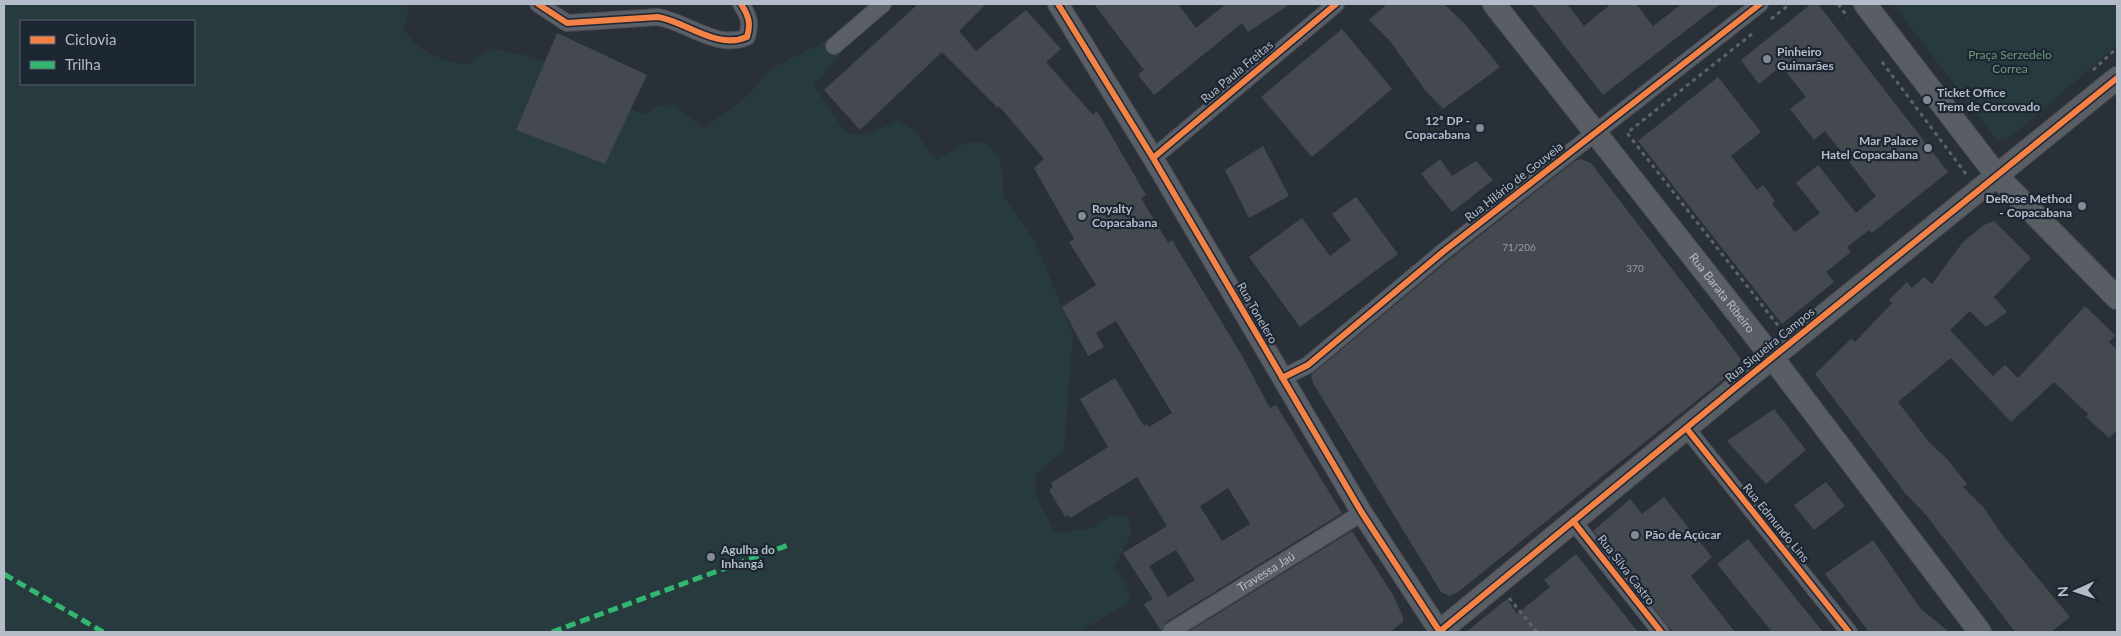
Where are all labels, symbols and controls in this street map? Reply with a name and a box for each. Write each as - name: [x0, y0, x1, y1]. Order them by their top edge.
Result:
- legend: [20, 20, 195, 85]
- text: Ciclovia: [65, 30, 116, 48]
- street label: Rua Paula Freitas: [1198, 37, 1276, 106]
- place label: Pinheiro Guimarães: [1777, 44, 1834, 73]
- park label: Praça Serzedelo Correa: [1968, 47, 2052, 76]
- marker: Pinheiro Guimarães: [1761, 53, 1773, 65]
- text: Trilha: [65, 55, 101, 73]
- place label: Ticket Office Trem de Corcovado: [1937, 85, 2040, 114]
- marker: Ticket Office Trem de Corcovado: [1921, 94, 1933, 106]
- place label: 12ª DP - Copacabana: [1405, 113, 1470, 142]
- marker: 12ª DP - Copacabana: [1474, 122, 1486, 134]
- place label: Mar Palace Hatel Copacabana: [1821, 133, 1919, 162]
- street label: Rua Hilário de Gouveia: [1462, 139, 1566, 225]
- marker: Mar Palace Hatel Copacabana: [1922, 142, 1934, 154]
- place label: DeRose Method - Copacabana: [1985, 191, 2072, 220]
- marker: DeRose Method - Copacabana: [2076, 200, 2088, 212]
- place label: Royalty Copacabana: [1092, 201, 1157, 230]
- marker: Royalty Copacabana: [1076, 210, 1088, 222]
- house number: 71/206: [1502, 241, 1536, 253]
- street label: Rua Barata Ribeiro: [1686, 250, 1758, 336]
- house number: 370: [1626, 262, 1644, 274]
- street label: Rua Tonelero: [1234, 279, 1281, 346]
- street label: Rua Siqueira Campos: [1722, 304, 1817, 385]
- street label: Rua Edmundo Lins: [1740, 480, 1813, 565]
- place label: Pão de Açúcar: [1645, 527, 1721, 542]
- marker: Pão de Açúcar: [1629, 529, 1641, 541]
- street label: Rua Silva Castro: [1594, 532, 1658, 608]
- place label: Agulha do Inhangá: [720, 542, 775, 571]
- street label: Travessa Jaú: [1234, 548, 1298, 595]
- marker: Agulha do Inhangá: [705, 551, 717, 563]
- north arrow: [2051, 566, 2101, 616]
- text: N: [2054, 586, 2071, 598]

